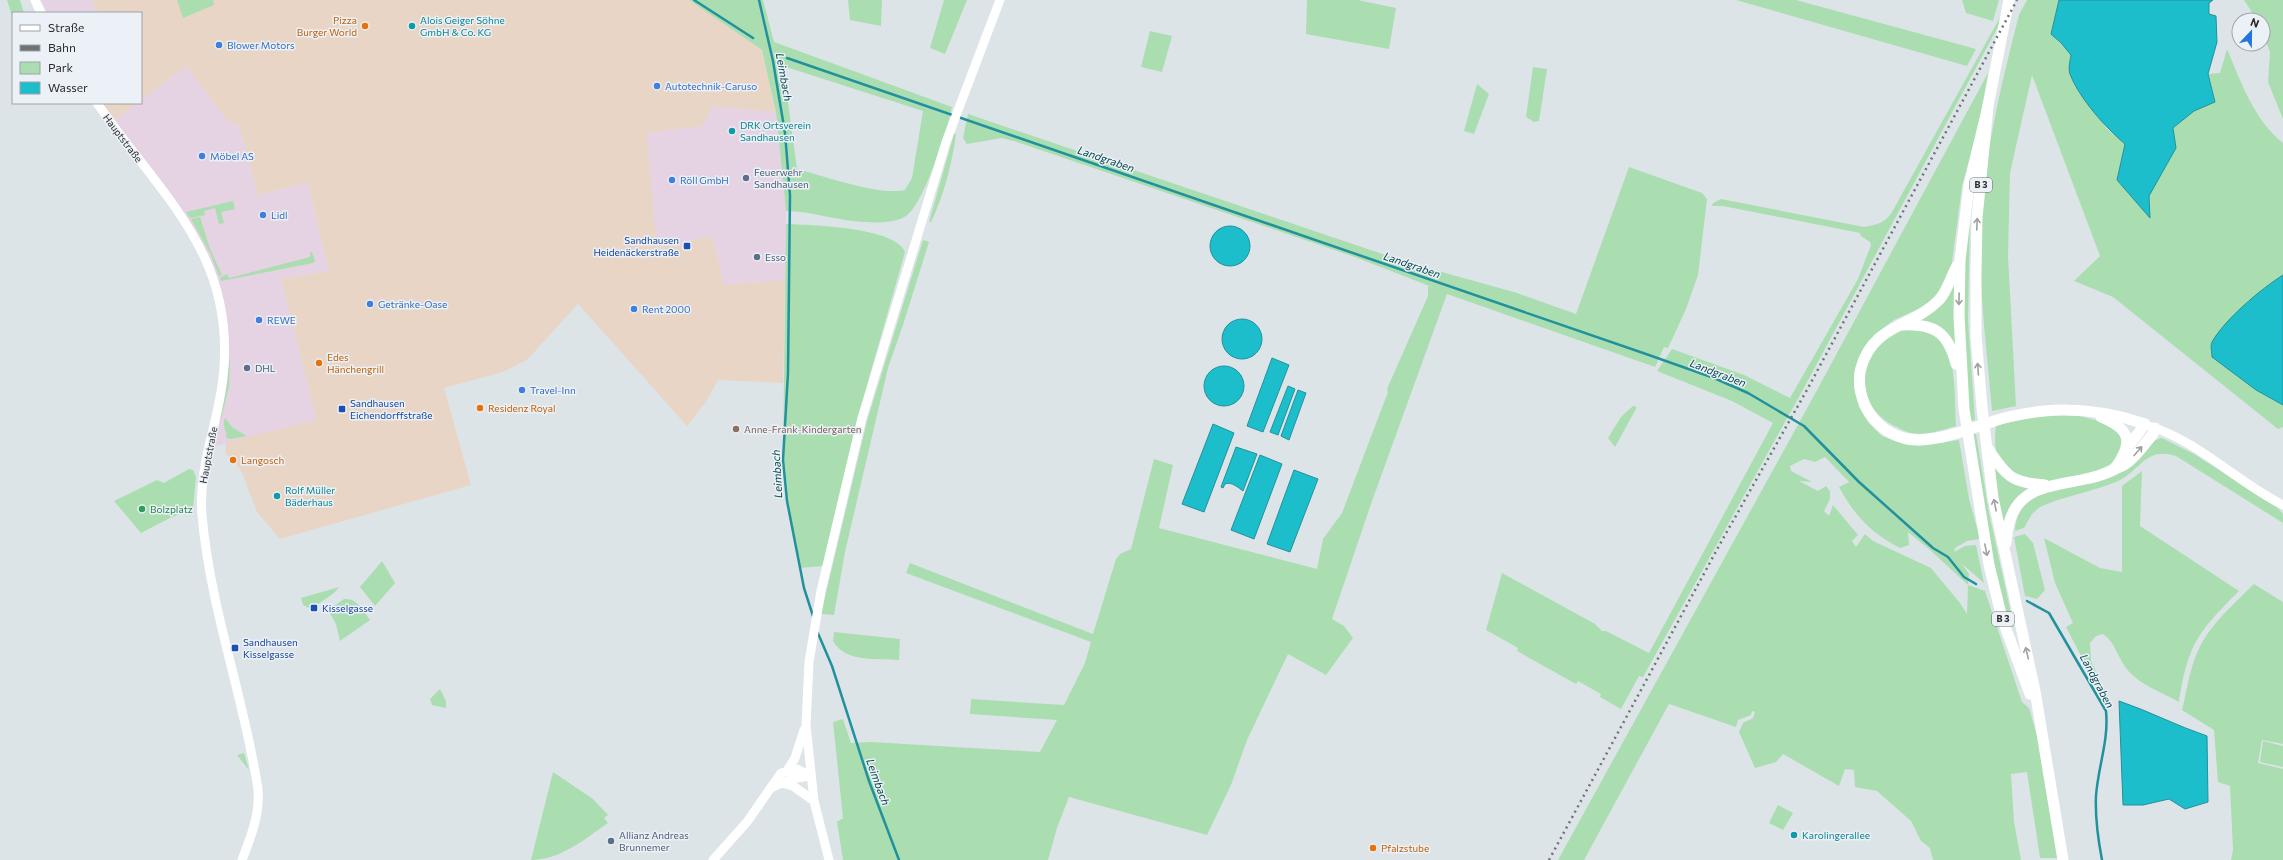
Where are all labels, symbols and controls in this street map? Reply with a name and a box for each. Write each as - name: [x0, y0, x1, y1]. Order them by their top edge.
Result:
- legend: [12, 12, 142, 104]
- north arrow: [2231, 12, 2271, 52]
- place label: Pizza Burger World: [297, 14, 357, 38]
- place label: Alois Geiger Söhne GmbH & Co. KG: [420, 14, 505, 38]
- text: N: [2249, 15, 2261, 30]
- text: Straße: [48, 20, 84, 34]
- marker: Pizza Burger World: [360, 21, 370, 31]
- marker: Alois Geiger Söhne GmbH & Co. KG: [407, 21, 417, 31]
- place label: Blower Motors: [227, 39, 295, 51]
- text: Bahn: [48, 40, 76, 54]
- marker: Blower Motors: [214, 40, 224, 50]
- water label: Leimbach: [774, 52, 795, 102]
- text: Park: [48, 60, 74, 74]
- text: Wasser: [48, 80, 88, 94]
- place label: Autotechnik-Caruso: [665, 80, 757, 92]
- marker: Autotechnik-Caruso: [652, 81, 662, 91]
- street label: Hauptstraße: [101, 111, 145, 165]
- place label: DRK Ortsverein Sandhausen: [740, 119, 811, 143]
- marker: DRK Ortsverein Sandhausen: [727, 126, 737, 136]
- water label: Landgraben: [1076, 143, 1136, 174]
- place label: Möbel AS: [210, 150, 254, 162]
- marker: Möbel AS: [197, 151, 207, 161]
- place label: Feuerwehr Sandhausen: [754, 166, 809, 190]
- marker: Feuerwehr Sandhausen: [741, 173, 751, 183]
- place label: Röll GmbH: [680, 174, 729, 186]
- marker: Röll GmbH: [667, 175, 677, 185]
- road number: B 3: [1970, 178, 1992, 192]
- place label: Lidl: [271, 209, 288, 221]
- marker: Lidl: [258, 210, 268, 220]
- one-way arrow: [1973, 218, 1981, 231]
- place label: Sandhausen Heidenäckerstraße: [593, 234, 679, 258]
- marker: Sandhausen Heidenäckerstraße: [682, 241, 692, 251]
- water label: Landgraben: [1382, 249, 1442, 280]
- place label: Esso: [765, 251, 786, 263]
- marker: Esso: [752, 252, 762, 262]
- one-way arrow: [1955, 292, 1963, 305]
- place label: Getränke-Oase: [378, 298, 447, 310]
- marker: Getränke-Oase: [365, 299, 375, 309]
- place label: Rent 2000: [642, 303, 691, 315]
- marker: Rent 2000: [629, 304, 639, 314]
- place label: REWE: [267, 314, 296, 326]
- marker: REWE: [254, 315, 264, 325]
- place label: Edes Hänchengrill: [327, 351, 384, 375]
- water label: Landgraben: [1688, 356, 1748, 389]
- marker: Edes Hänchengrill: [314, 358, 324, 368]
- place label: DHL: [255, 362, 276, 374]
- marker: DHL: [242, 363, 252, 373]
- one-way arrow: [1975, 363, 1982, 376]
- place label: Travel-Inn: [530, 384, 576, 396]
- marker: Travel-Inn: [517, 385, 527, 395]
- place label: Sandhausen Eichendorffstraße: [350, 397, 433, 421]
- place label: Residenz Royal: [488, 402, 555, 414]
- marker: Residenz Royal: [475, 403, 485, 413]
- marker: Sandhausen Eichendorffstraße: [337, 404, 347, 414]
- place label: Anne-Frank-Kindergarten: [744, 423, 861, 435]
- marker: Anne-Frank-Kindergarten: [731, 424, 741, 434]
- street label: Hauptstraße: [197, 426, 219, 484]
- one-way arrow: [2133, 446, 2142, 457]
- water label: Leimbach: [769, 449, 784, 499]
- place label: Langosch: [241, 454, 284, 466]
- marker: Langosch: [228, 455, 238, 465]
- place label: Rolf Müller Bäderhaus: [285, 484, 335, 508]
- marker: Rolf Müller Bäderhaus: [272, 491, 282, 501]
- one-way arrow: [1990, 498, 1998, 511]
- place label: Bolzplatz: [150, 503, 193, 515]
- marker: Bolzplatz: [137, 504, 147, 514]
- one-way arrow: [1982, 543, 1990, 556]
- place label: Kisselgasse: [322, 602, 373, 614]
- marker: Kisselgasse: [309, 603, 319, 613]
- road number: B 3: [1992, 612, 2014, 626]
- place label: Sandhausen Kisselgasse: [243, 636, 298, 660]
- marker: Sandhausen Kisselgasse: [230, 643, 240, 653]
- one-way arrow: [2022, 647, 2030, 660]
- water label: Landgraben: [2078, 652, 2117, 710]
- water label: Leimbach: [864, 757, 893, 807]
- place label: Allianz Andreas Brunnemer: [619, 829, 689, 853]
- place label: Karolingerallee: [1802, 829, 1870, 841]
- marker: Karolingerallee: [1789, 830, 1799, 840]
- marker: Allianz Andreas Brunnemer: [606, 836, 616, 846]
- place label: Pfalzstube: [1381, 842, 1429, 854]
- marker: Pfalzstube: [1368, 843, 1378, 853]

